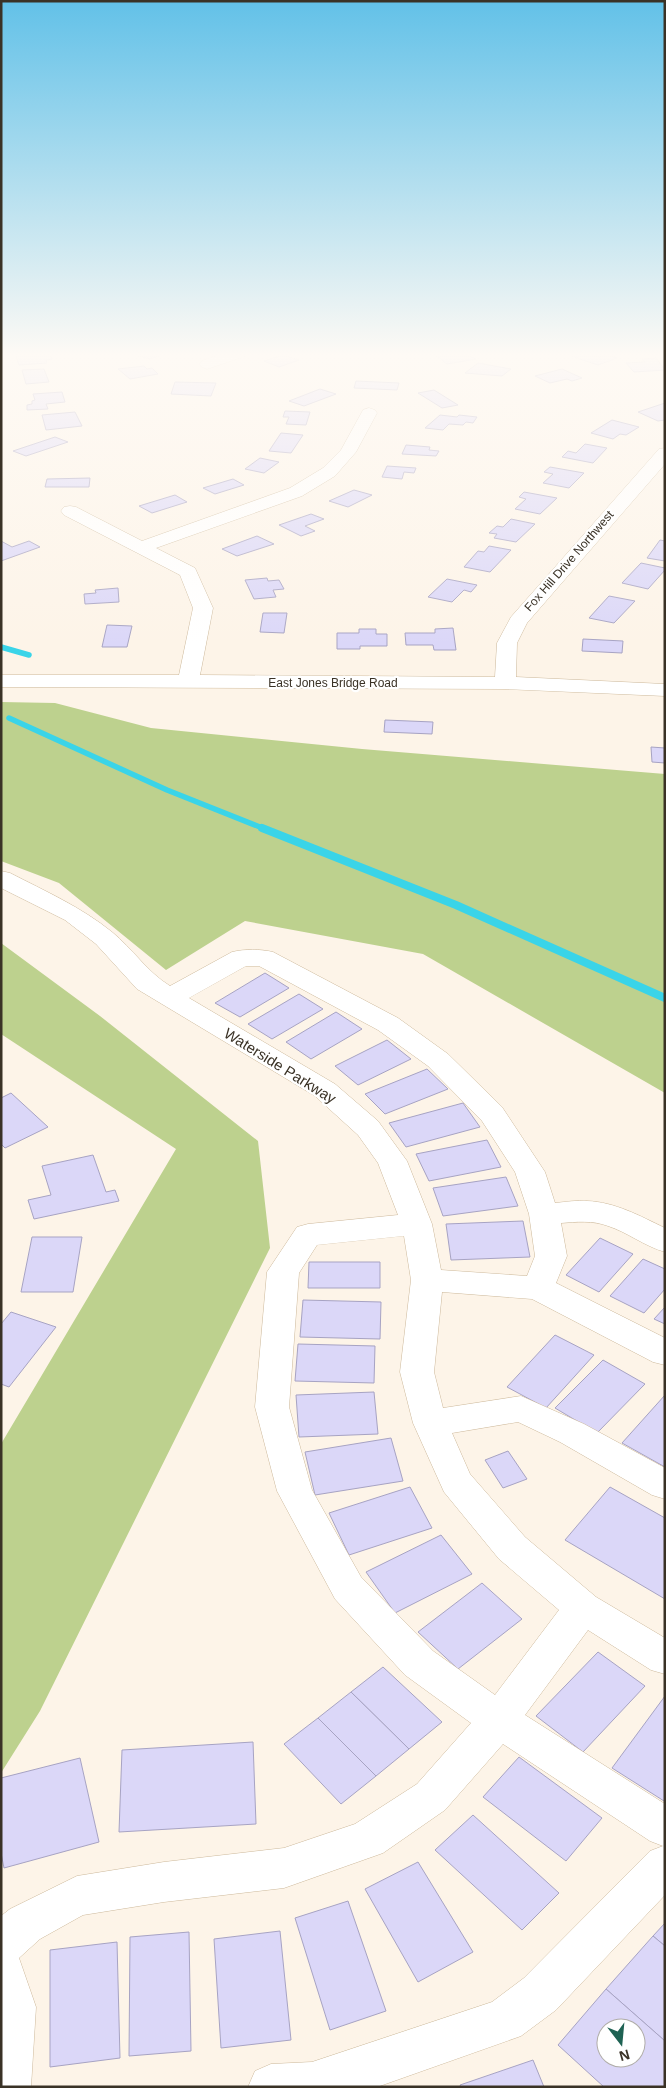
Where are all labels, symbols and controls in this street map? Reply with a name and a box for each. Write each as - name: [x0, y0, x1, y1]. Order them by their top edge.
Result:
- street label: Fox Hill Drive Northwest: [521, 507, 617, 614]
- street label: East Jones Bridge Road: [268, 676, 398, 690]
- street label: Waterside Parkway: [221, 1024, 340, 1107]
- north arrow: [596, 2018, 646, 2068]
- text: N: [618, 2046, 632, 2065]

